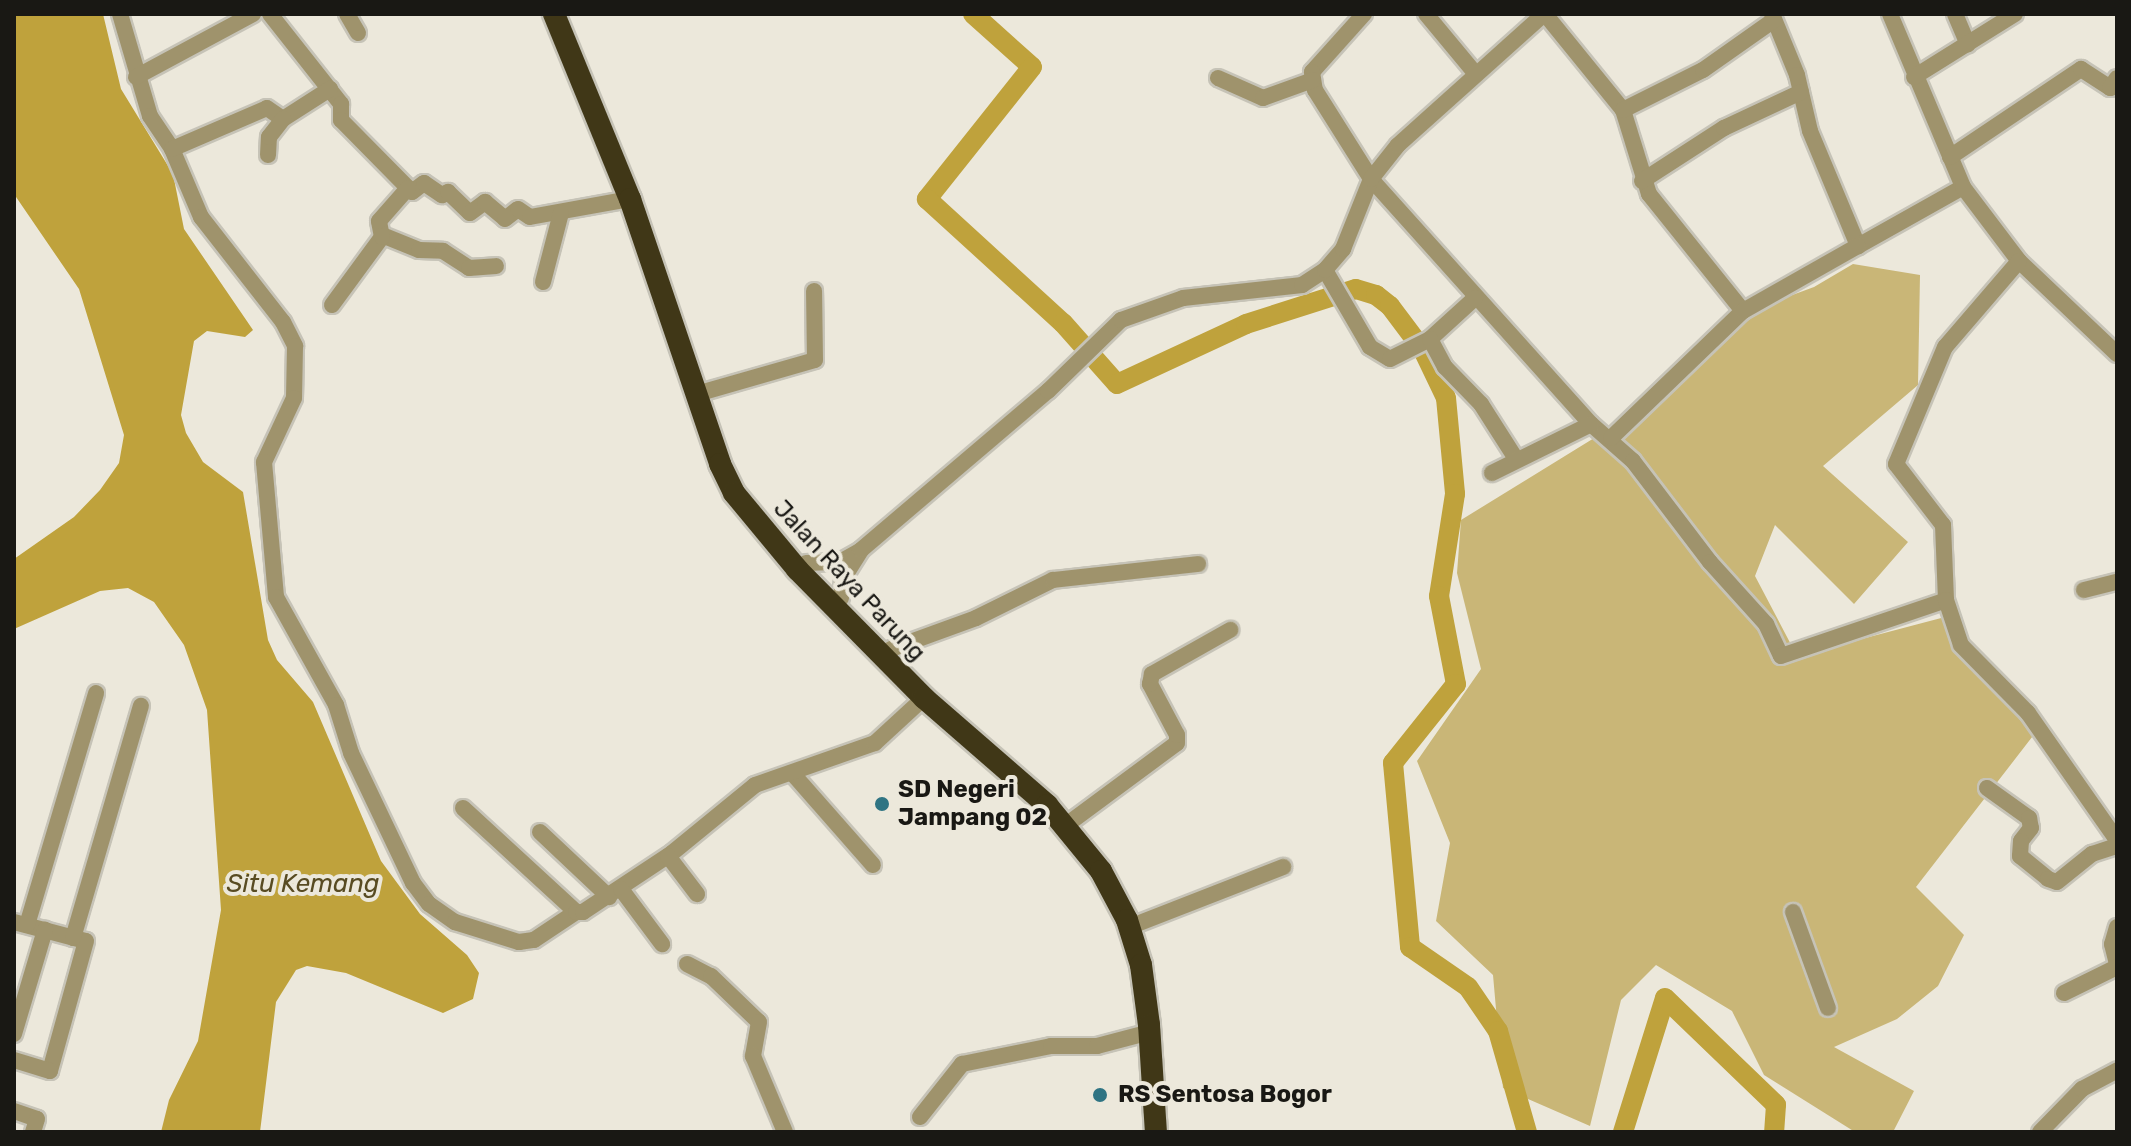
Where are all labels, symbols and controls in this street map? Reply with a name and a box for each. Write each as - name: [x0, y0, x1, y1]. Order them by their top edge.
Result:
- street label: Jalan Raya Parung: [767, 495, 931, 667]
- place label: SD Negeri Jampang 02: [898, 776, 1047, 832]
- marker: SD Negeri Jampang 02: [873, 795, 891, 813]
- water label: Situ Kemang: [226, 868, 380, 900]
- place label: RS Sentosa Bogor: [1118, 1081, 1332, 1109]
- marker: RS Sentosa Bogor: [1089, 1084, 1111, 1106]

